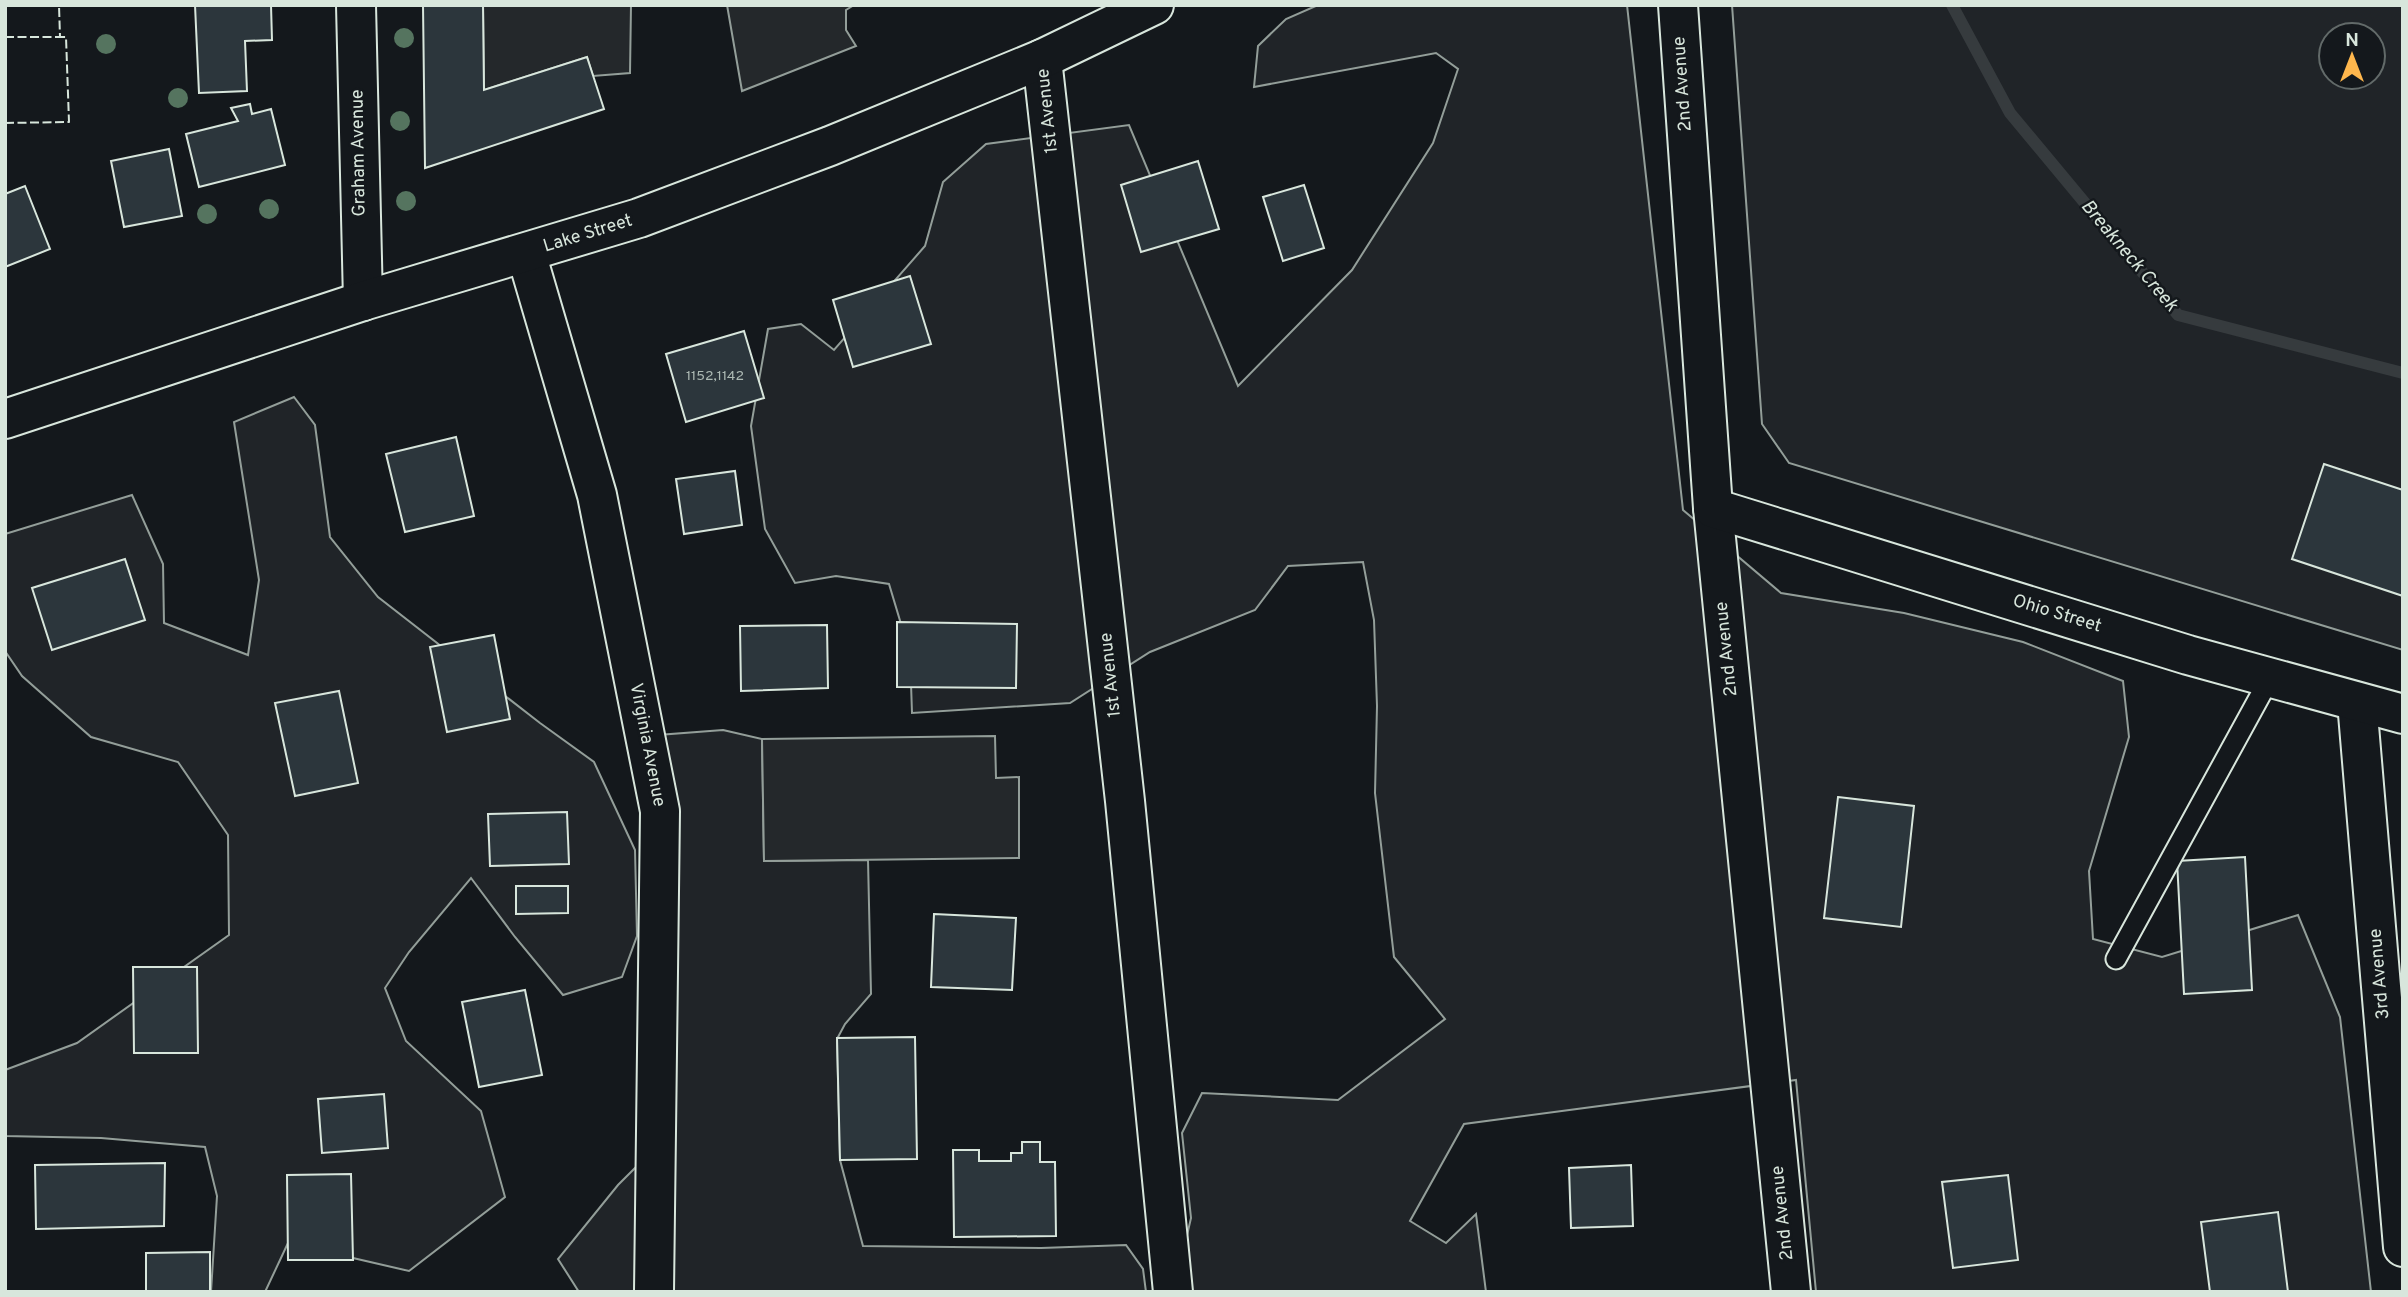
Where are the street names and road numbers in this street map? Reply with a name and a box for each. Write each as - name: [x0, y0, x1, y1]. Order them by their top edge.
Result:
- street label: 2nd Avenue: [1668, 36, 1698, 132]
- street label: 1st Avenue: [1032, 67, 1064, 155]
- street label: Graham Avenue: [346, 89, 372, 217]
- street label: Lake Street: [541, 210, 635, 258]
- street label: Ohio Street: [2010, 590, 2104, 638]
- street label: 2nd Avenue: [1711, 600, 1743, 698]
- street label: 1st Avenue: [1095, 631, 1127, 719]
- street label: Virginia Avenue: [624, 681, 670, 809]
- street label: 3rd Avenue: [2365, 928, 2395, 1020]
- street label: 2nd Avenue: [1767, 1164, 1799, 1262]

